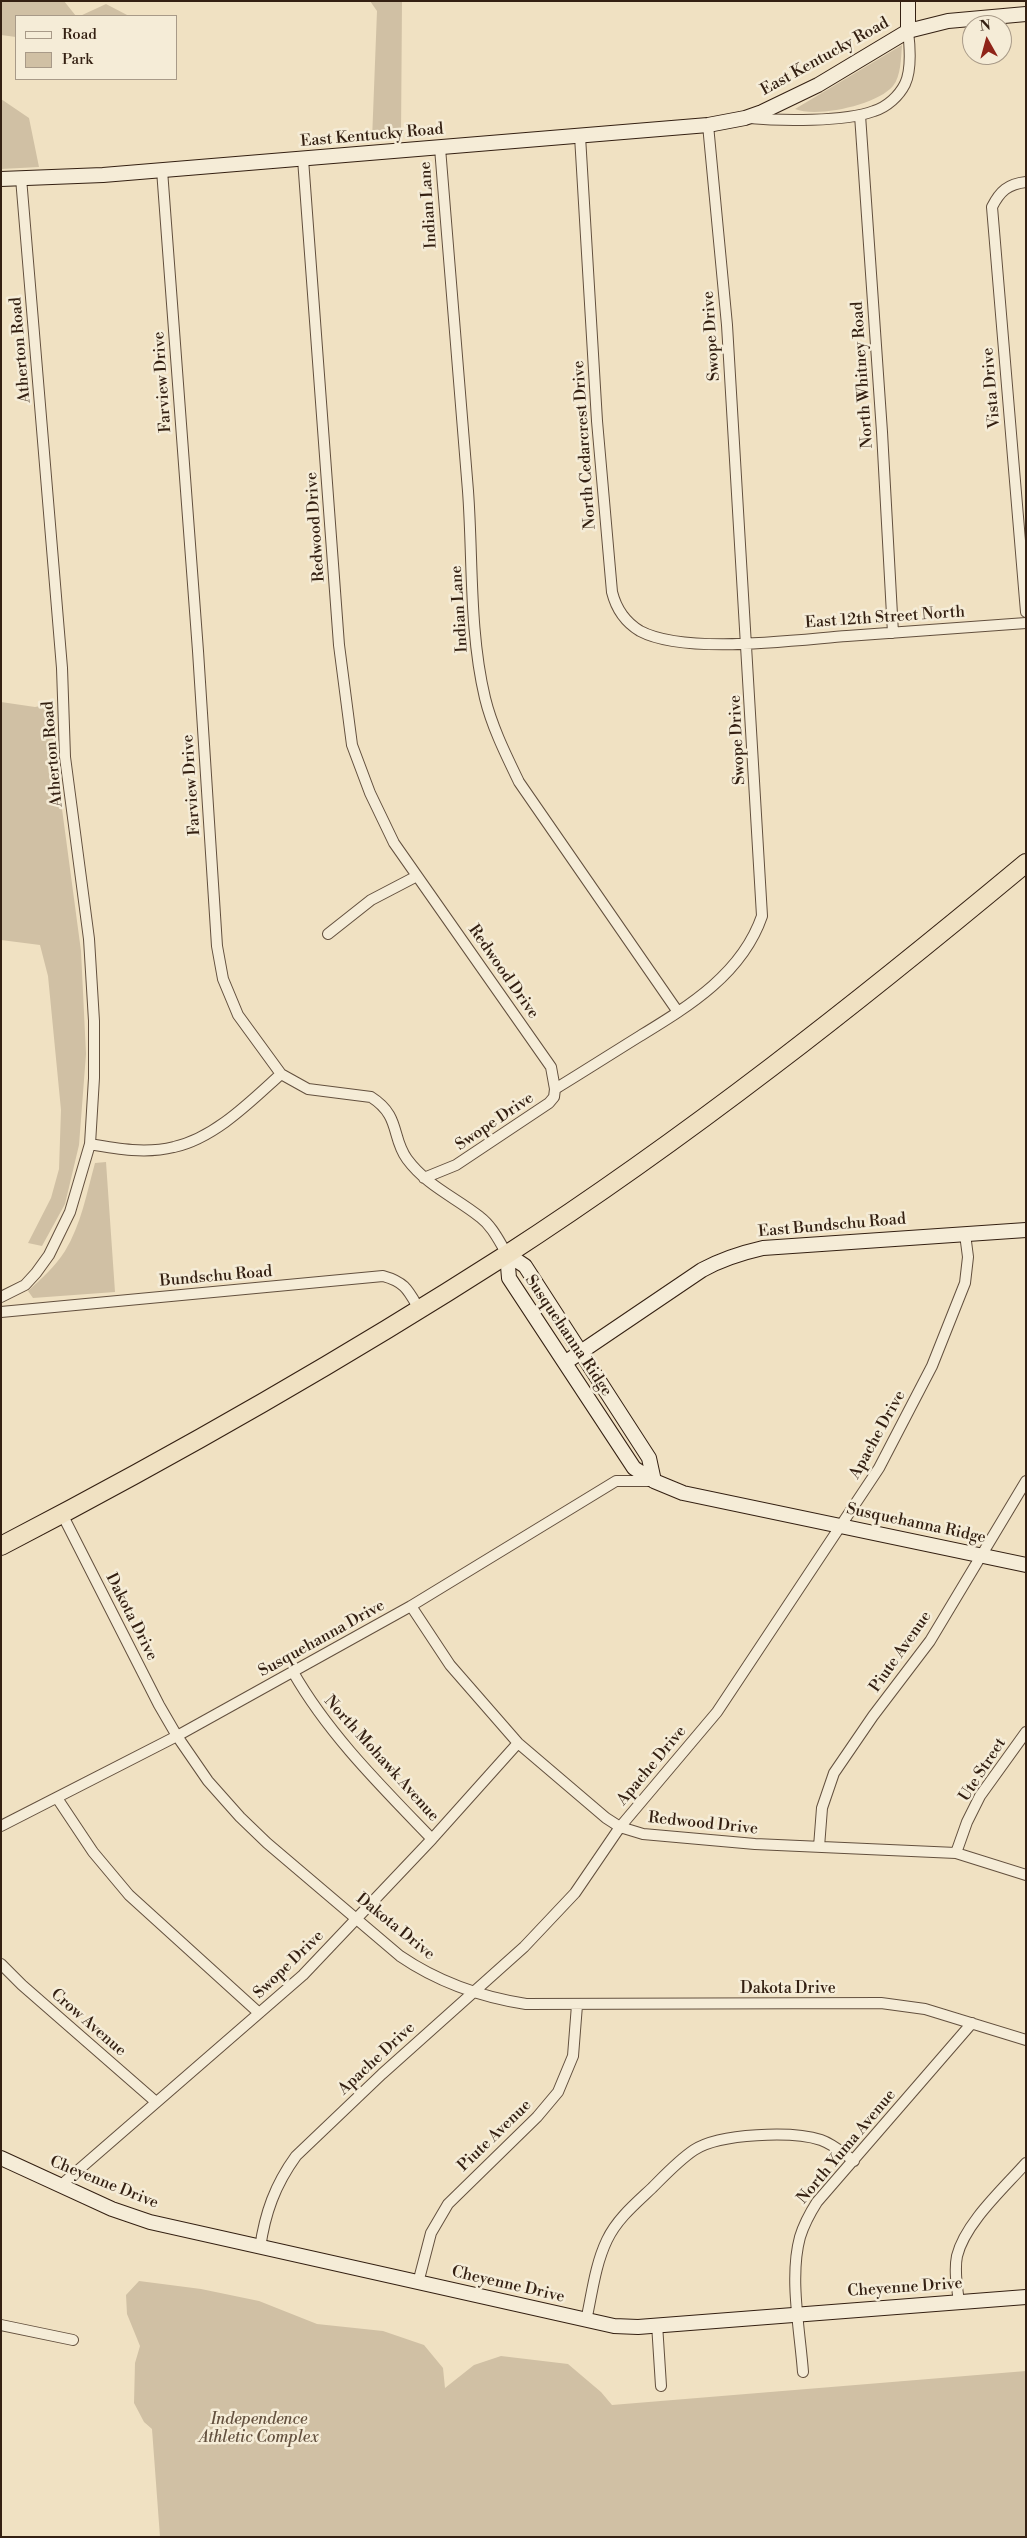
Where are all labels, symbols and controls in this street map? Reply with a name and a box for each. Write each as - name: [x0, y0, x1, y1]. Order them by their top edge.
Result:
- street label: East Kentucky Road: [758, 14, 892, 100]
- legend: [15, 15, 178, 80]
- north arrow: [962, 15, 1012, 65]
- text: N: [979, 16, 992, 36]
- text: Road: [62, 25, 97, 44]
- text: Park: [62, 50, 93, 69]
- street label: East Kentucky Road: [300, 120, 444, 152]
- street label: Indian Lane: [416, 161, 442, 249]
- street label: Swope Drive: [699, 290, 725, 382]
- street label: Atherton Road: [7, 296, 35, 404]
- street label: North Whitney Road: [848, 301, 878, 449]
- street label: Farview Drive: [150, 331, 176, 433]
- street label: Vista Drive: [979, 347, 1005, 429]
- street label: North Cedarcrest Drive: [570, 360, 600, 530]
- street label: Redwood Drive: [303, 471, 329, 583]
- street label: Indian Lane: [447, 565, 473, 653]
- street label: East 12th Street North: [804, 603, 966, 633]
- street label: Swope Drive: [726, 694, 750, 786]
- street label: Atherton Road: [39, 700, 67, 808]
- street label: Farview Drive: [179, 734, 205, 836]
- street label: Redwood Drive: [464, 921, 542, 1023]
- street label: Swope Drive: [452, 1089, 538, 1155]
- street label: East Bundschu Road: [757, 1210, 907, 1242]
- street label: Bundschu Road: [159, 1263, 273, 1291]
- street label: Susquehanna Ridge: [520, 1272, 616, 1400]
- street label: Apache Drive: [846, 1388, 910, 1482]
- street label: Susquehanna Ridge: [845, 1500, 987, 1548]
- street label: Dakota Drive: [101, 1570, 161, 1664]
- street label: Susquehanna Drive: [256, 1596, 388, 1682]
- street label: Piute Avenue: [866, 1608, 936, 1696]
- street label: North Mohawk Avenue: [319, 1692, 443, 1826]
- street label: Apache Drive: [613, 1722, 691, 1810]
- street label: Ute Street: [955, 1735, 1011, 1805]
- street label: Redwood Drive: [647, 1809, 759, 1839]
- street label: Dakota Drive: [352, 1889, 438, 1965]
- street label: Swope Drive: [250, 1927, 328, 2003]
- street label: Dakota Drive: [740, 1979, 836, 1999]
- street label: Crow Avenue: [46, 1985, 130, 2061]
- street label: Apache Drive: [335, 2019, 419, 2099]
- street label: North Yuma Avenue: [794, 2086, 900, 2208]
- street label: Piute Avenue: [454, 2096, 536, 2176]
- street label: Cheyenne Drive: [47, 2152, 161, 2214]
- street label: Cheyenne Drive: [450, 2263, 566, 2307]
- street label: Cheyenne Drive: [847, 2274, 963, 2302]
- park label: Independence Athletic Complex: [199, 2410, 319, 2448]

